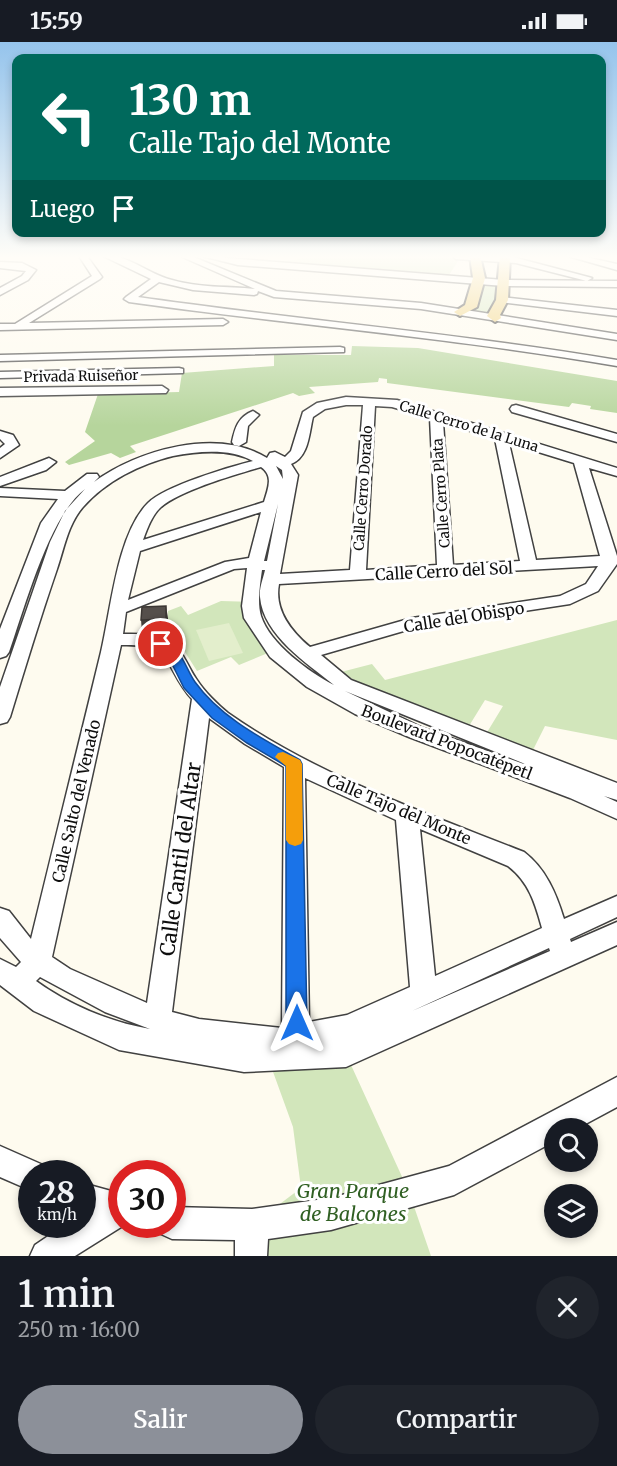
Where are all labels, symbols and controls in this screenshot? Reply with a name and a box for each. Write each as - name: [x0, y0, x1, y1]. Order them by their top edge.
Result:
- text: 15:59: [30, 7, 83, 35]
- text: 130 m: [129, 74, 251, 126]
- icon: left: [30, 78, 108, 156]
- text: Calle Tajo del Monte: [129, 126, 391, 160]
- icon: arrive: [107, 192, 140, 225]
- text: Luego: [30, 195, 95, 223]
- street label: Privada Ruiseñor: [23, 366, 139, 386]
- street label: Calle Cerro de la Luna: [397, 396, 541, 456]
- street label: Calle Cerro Dorado: [350, 425, 376, 551]
- street label: Calle Cerro Plata: [428, 437, 454, 548]
- street label: Calle Cerro del Sol: [375, 557, 513, 585]
- street label: Calle del Obispo: [402, 598, 526, 636]
- pin: [135, 618, 186, 669]
- icon: arrive: [144, 627, 177, 660]
- street label: Boulevard Popocatépetl: [359, 700, 535, 784]
- street label: Calle Salto del Venado: [47, 717, 105, 885]
- street label: Calle Cantil del Altar: [154, 761, 206, 957]
- street label: Calle Tajo del Monte: [324, 770, 474, 848]
- position arrow: [265, 991, 329, 1055]
- map controls: [544, 1118, 598, 1238]
- button: search: [544, 1118, 598, 1172]
- speed limit sign: 30: [108, 1160, 186, 1238]
- text: 28: [39, 1173, 75, 1211]
- park label: Gran Parque de Balcones: [297, 1178, 409, 1226]
- button: layers: [544, 1184, 598, 1238]
- text: km/h: [37, 1205, 77, 1224]
- text: 1 min: [18, 1272, 115, 1317]
- button: close: [536, 1276, 599, 1339]
- text: 250 m · 16:00: [18, 1317, 140, 1342]
- button: Salir: [18, 1385, 303, 1454]
- button: Compartir: [315, 1385, 599, 1454]

